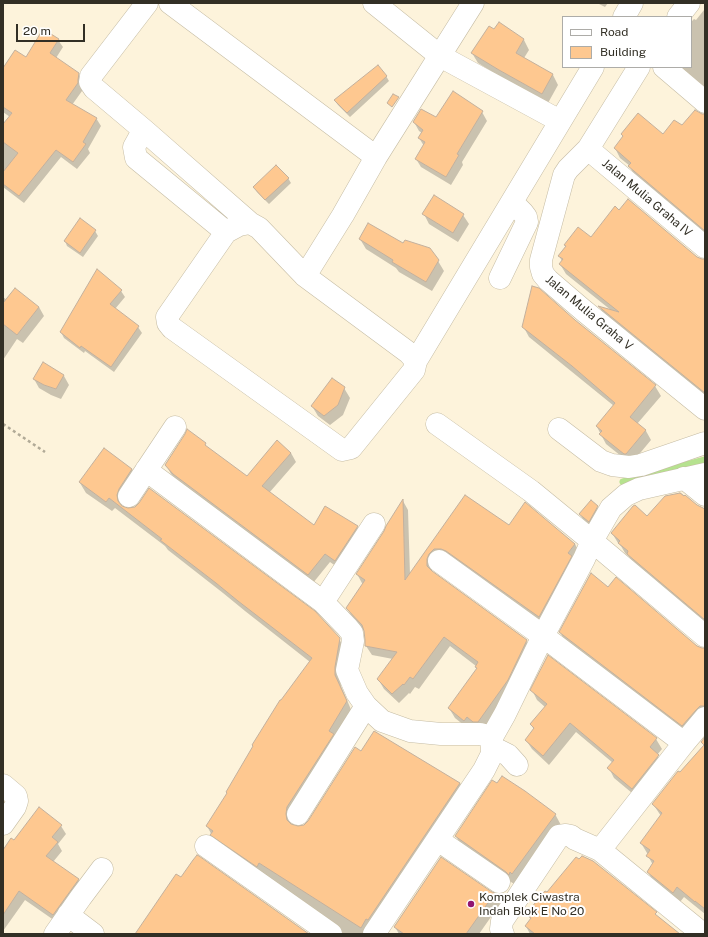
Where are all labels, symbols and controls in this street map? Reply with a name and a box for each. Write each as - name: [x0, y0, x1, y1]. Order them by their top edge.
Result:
- scale bar: [18, 16, 87, 42]
- legend: [562, 16, 692, 68]
- text: 20 m: [23, 24, 51, 38]
- text: Road: [600, 25, 628, 39]
- text: Building: [600, 45, 646, 59]
- street label: Jalan Mulia Graha IV: [599, 156, 695, 240]
- street label: Jalan Mulia Graha V: [542, 272, 636, 354]
- place label: Komplek Ciwastra Indah Blok E No 20: [479, 890, 584, 918]
- marker: Komplek Ciwastra Indah Blok E No 20: [466, 899, 476, 909]

